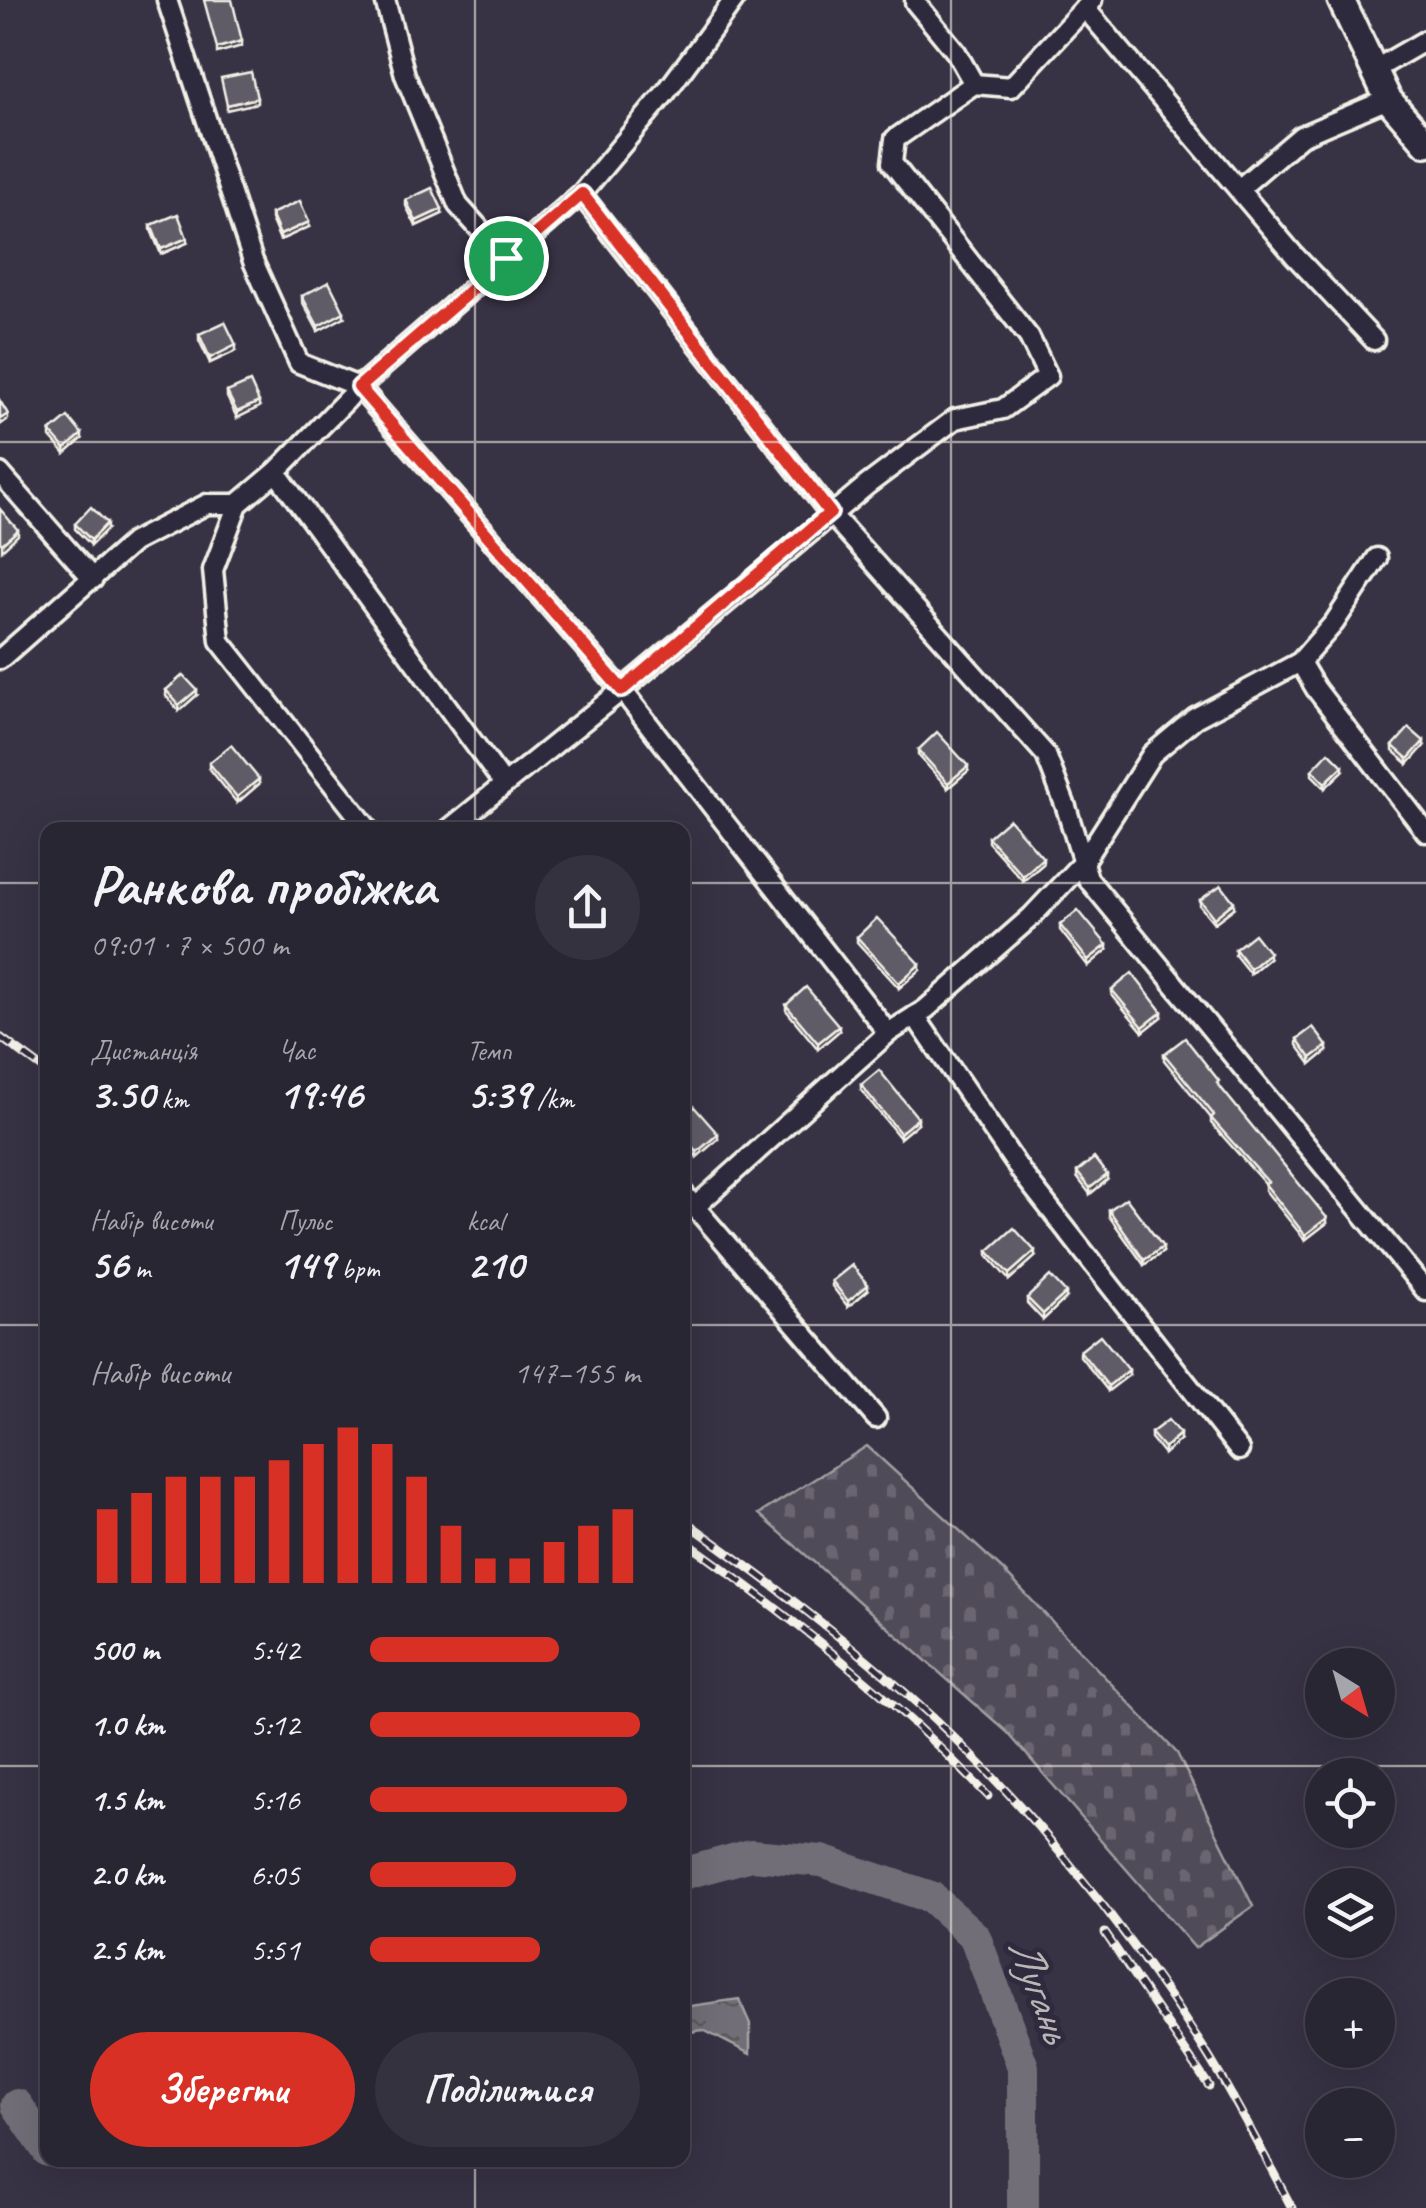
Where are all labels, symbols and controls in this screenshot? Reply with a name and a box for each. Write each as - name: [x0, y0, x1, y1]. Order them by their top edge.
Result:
- pin: [464, 216, 549, 301]
- icon: arrive: [479, 231, 534, 286]
- text: Ранкова пробіжка: [90, 851, 435, 921]
- button: share: [535, 855, 640, 960]
- text: 09:01 · 7 × 500 m: [90, 924, 288, 965]
- text: Дистанція: [90, 1033, 197, 1068]
- text: Час: [278, 1033, 315, 1068]
- text: Темп: [467, 1033, 512, 1068]
- text: 3.50: [90, 1068, 154, 1121]
- text: 19:46: [278, 1068, 363, 1121]
- text: 5:39: [467, 1068, 531, 1121]
- text: km: [154, 1081, 189, 1116]
- text: /km: [531, 1081, 574, 1116]
- text: Набір висоти: [90, 1203, 212, 1238]
- text: Пульс: [278, 1203, 332, 1238]
- text: kcal: [467, 1203, 504, 1238]
- text: 56: [90, 1238, 128, 1291]
- text: 149: [278, 1238, 335, 1291]
- text: 210: [467, 1238, 523, 1291]
- text: m: [128, 1251, 150, 1286]
- text: bpm: [335, 1251, 380, 1286]
- text: Набір висоти: [90, 1352, 230, 1393]
- text: 147–155 m: [514, 1352, 640, 1393]
- text: 500 m: [90, 1629, 159, 1670]
- text: 5:42: [250, 1629, 300, 1670]
- north arrow: [1305, 1648, 1395, 1738]
- map controls: [1305, 1648, 1395, 2178]
- text: 1.0 km: [90, 1704, 164, 1745]
- text: 5:12: [250, 1704, 300, 1745]
- button: locate: [1305, 1758, 1395, 1848]
- text: 1.5 km: [90, 1779, 164, 1820]
- text: 5:16: [250, 1779, 300, 1820]
- text: 2.0 km: [90, 1854, 164, 1895]
- text: 6:05: [250, 1854, 300, 1895]
- button: layers: [1305, 1868, 1395, 1958]
- text: 2.5 km: [90, 1929, 164, 1970]
- text: 5:51: [250, 1929, 300, 1970]
- water label: Лугань: [995, 1930, 1087, 2053]
- button: +: [1305, 1978, 1395, 2068]
- button: Зберегти: [90, 2032, 355, 2147]
- button: Поділитися: [375, 2032, 640, 2147]
- button: −: [1305, 2088, 1395, 2178]

